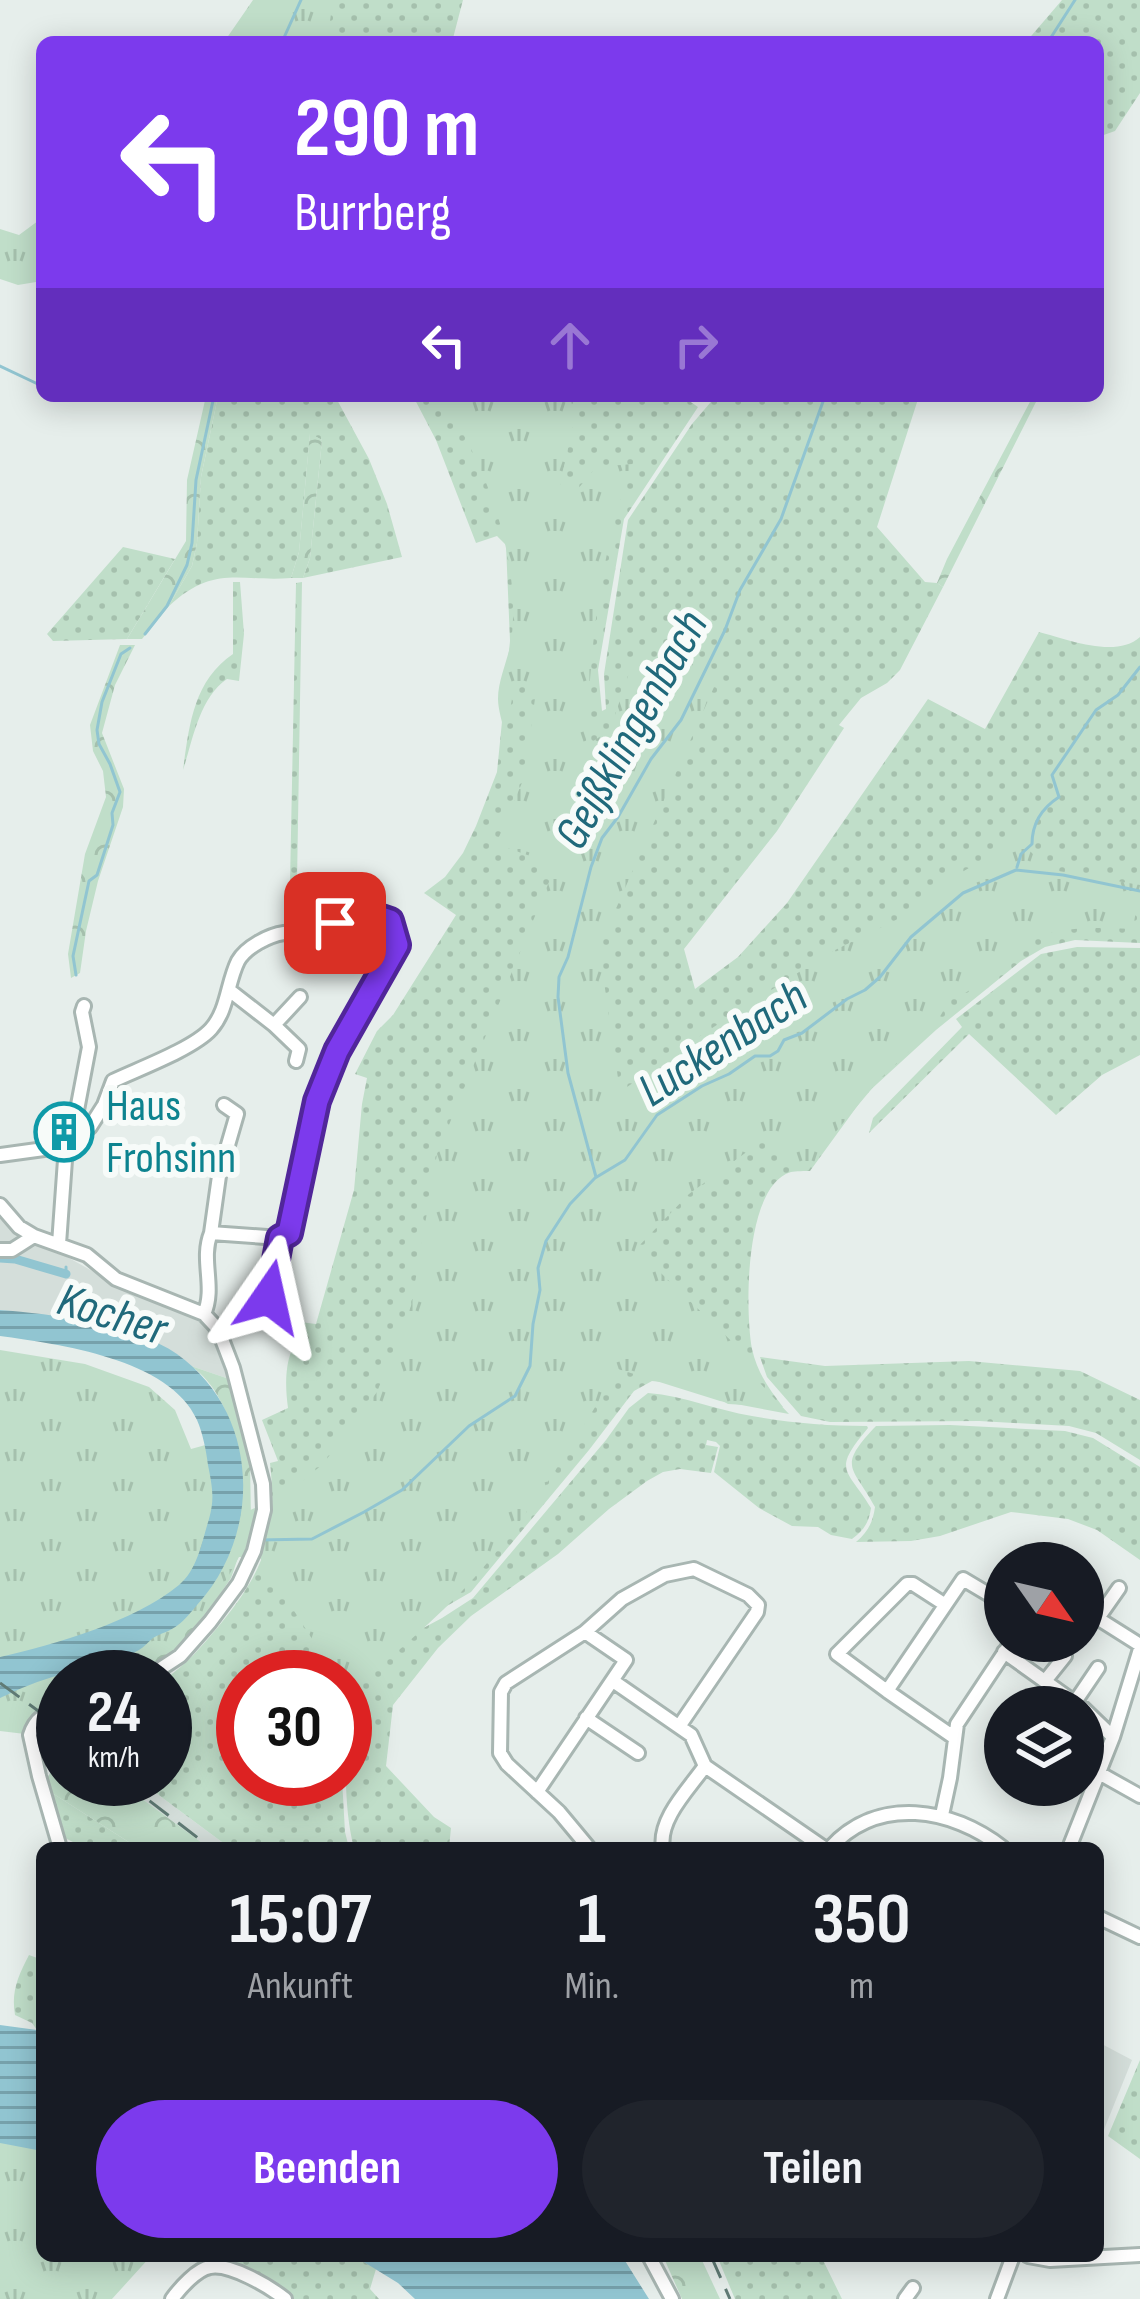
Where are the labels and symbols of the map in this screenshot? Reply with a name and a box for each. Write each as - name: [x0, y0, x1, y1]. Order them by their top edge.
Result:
- water label: Geißklingenbach: [543, 601, 721, 859]
- pin: [284, 872, 386, 974]
- water label: Luckenbach: [628, 968, 818, 1120]
- place label: Haus Frohsinn: [106, 1079, 236, 1186]
- building icon: Haus Frohsinn: [33, 1101, 95, 1163]
- position arrow: [206, 1234, 332, 1360]
- water label: Kocher: [51, 1272, 175, 1359]
- north arrow: [984, 1542, 1104, 1662]
- speed limit sign: 30: [216, 1650, 372, 1806]

